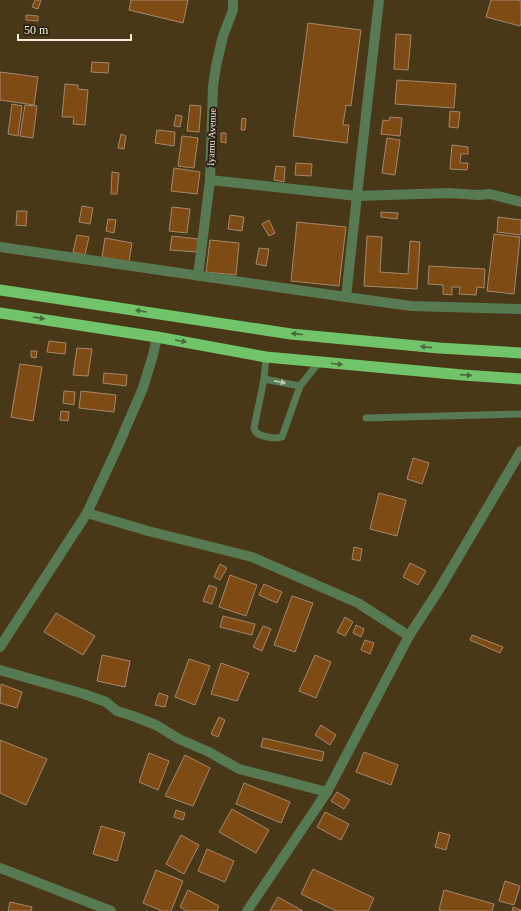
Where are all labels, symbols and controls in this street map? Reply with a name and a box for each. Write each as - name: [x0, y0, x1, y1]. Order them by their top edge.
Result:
- scale bar: [18, 16, 131, 42]
- text: 50 m: [24, 23, 49, 37]
- street label: Iyamu Avenue: [205, 107, 218, 166]
- one-way arrow: [134, 308, 147, 314]
- one-way arrow: [32, 316, 45, 322]
- one-way arrow: [291, 331, 303, 337]
- one-way arrow: [175, 338, 187, 344]
- one-way arrow: [420, 344, 432, 350]
- one-way arrow: [331, 360, 343, 367]
- one-way arrow: [460, 372, 473, 379]
- one-way arrow: [274, 380, 286, 386]

